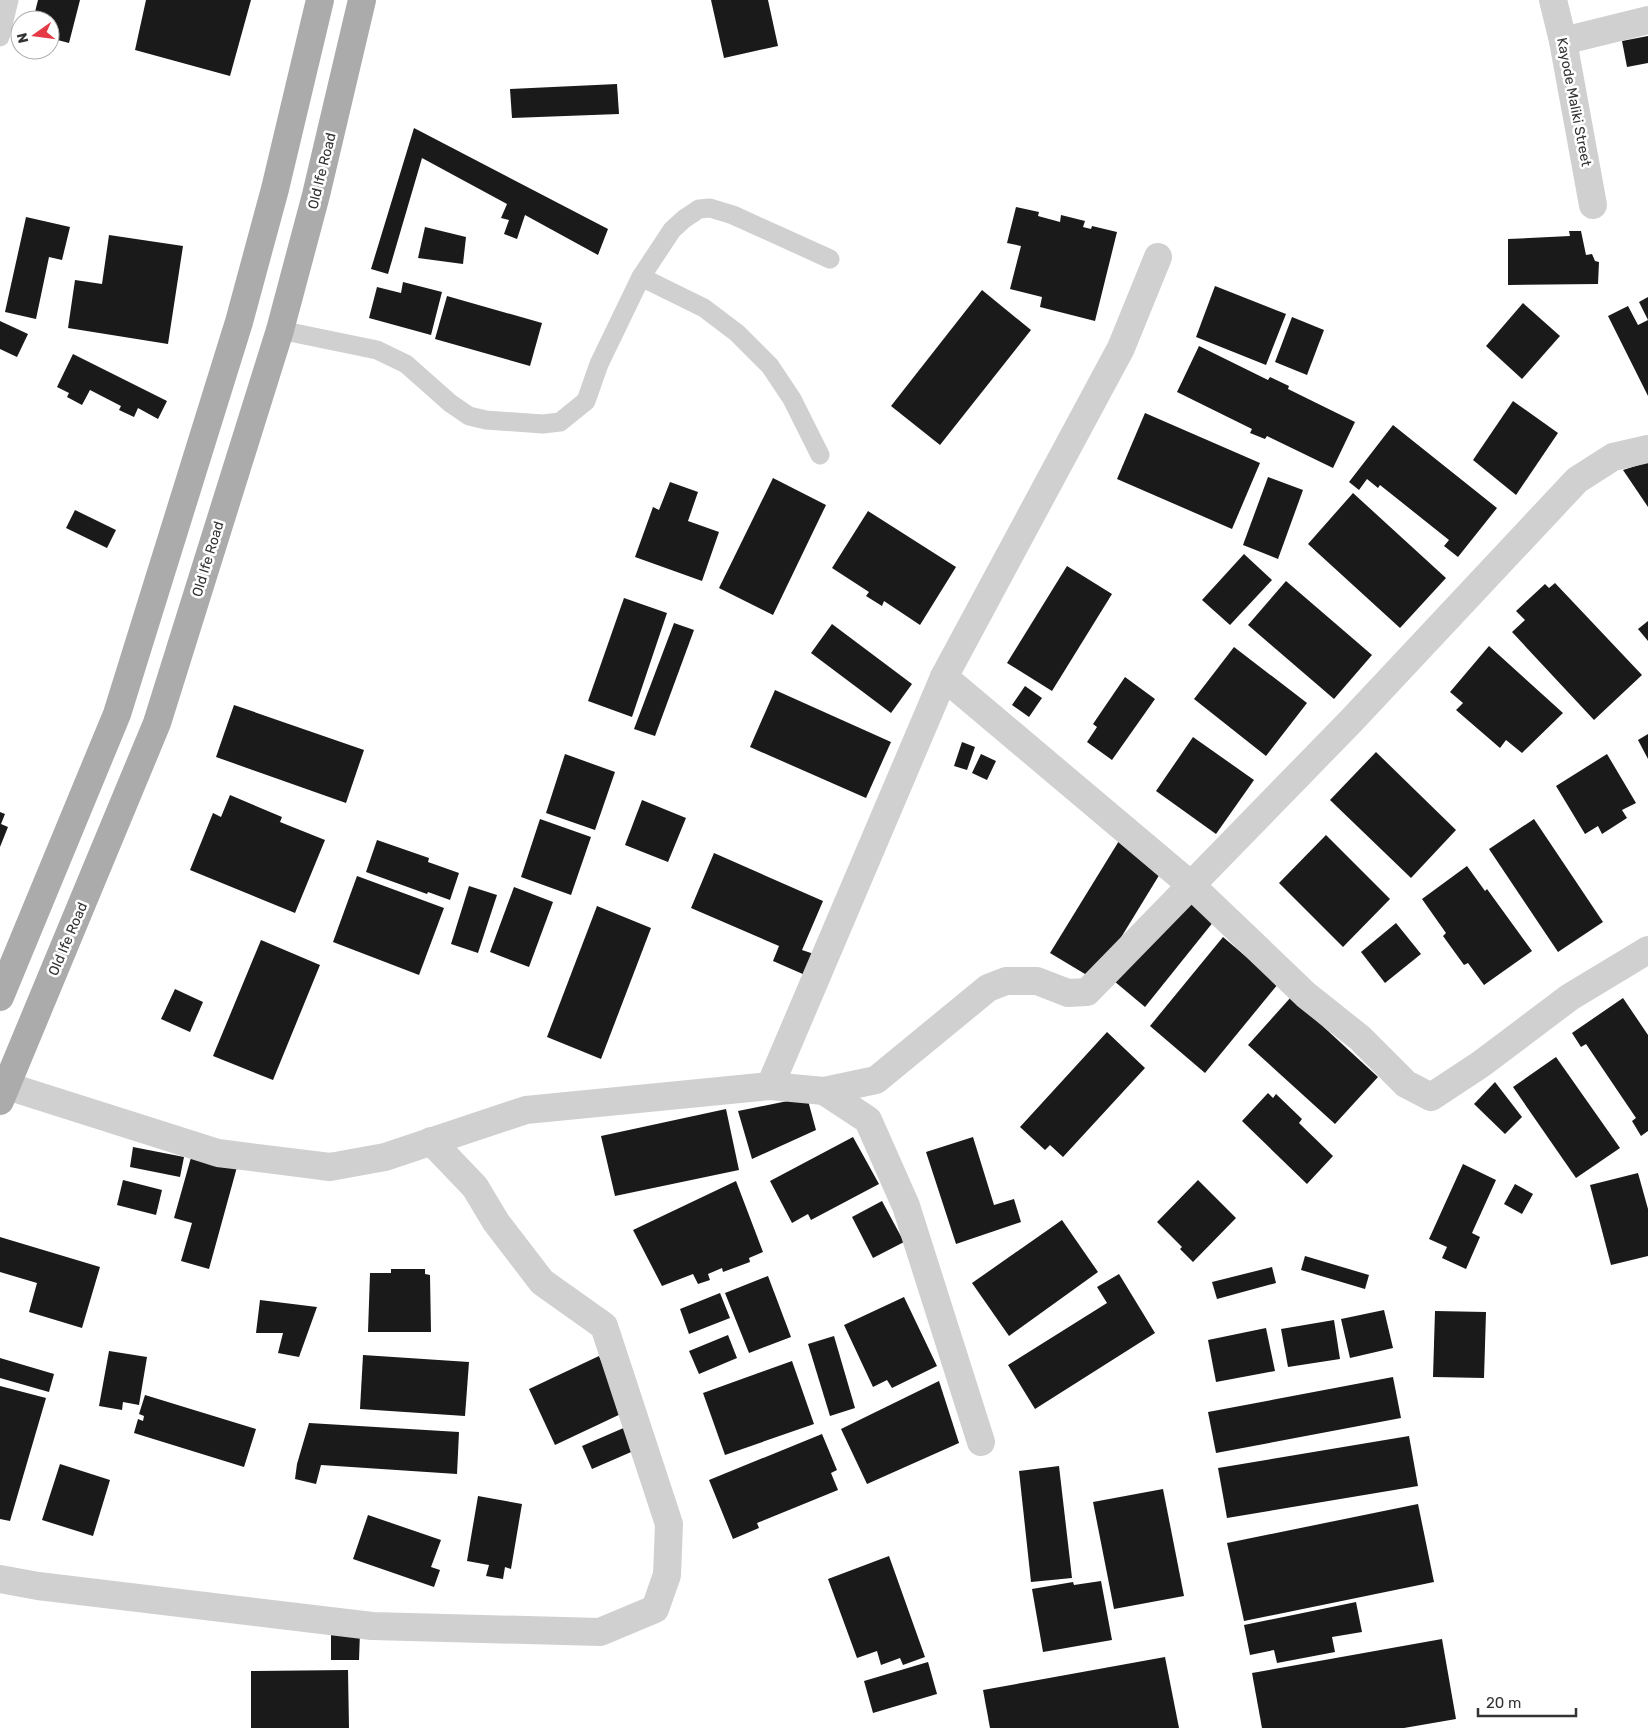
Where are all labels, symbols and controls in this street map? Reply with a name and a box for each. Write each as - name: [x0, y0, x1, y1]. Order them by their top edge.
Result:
- north arrow: [10, 10, 60, 60]
- text: N: [13, 31, 32, 45]
- street label: Kayode Maliki Street: [1553, 36, 1595, 169]
- street label: Old Ife Road: [304, 131, 340, 211]
- street label: Old Ife Road: [188, 519, 228, 599]
- street label: Old Ife Road: [45, 900, 91, 978]
- scale bar: [1478, 1686, 1576, 1718]
- text: 20 m: [1486, 1694, 1521, 1712]

